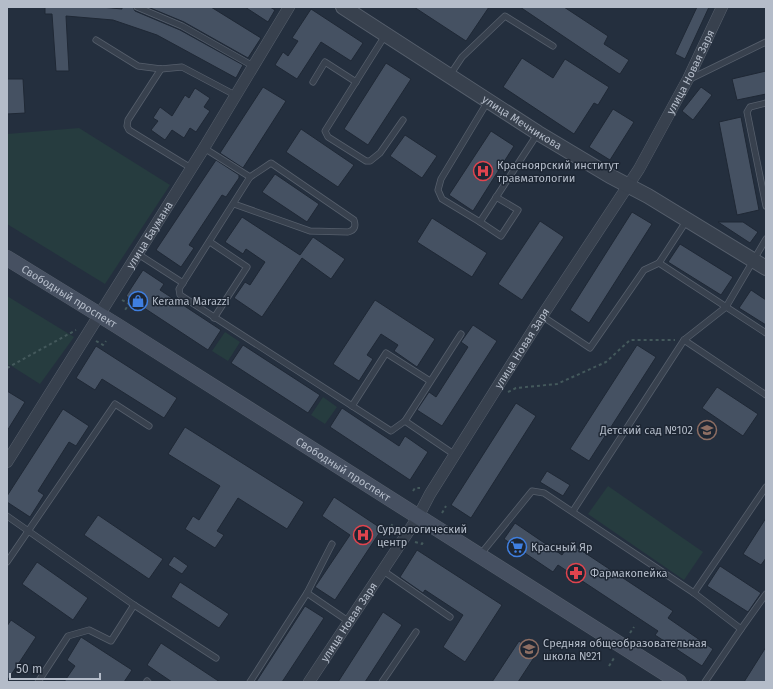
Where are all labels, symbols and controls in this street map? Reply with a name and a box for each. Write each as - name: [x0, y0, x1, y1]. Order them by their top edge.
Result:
- street label: улица Новая Заря: [664, 28, 717, 116]
- street label: улица Мечникова: [480, 92, 564, 152]
- place label: Красноярский институт травматологии: [497, 159, 619, 185]
- hospital icon: Красноярский институт травматологии: [472, 160, 494, 182]
- street label: улица Баумана: [123, 199, 175, 271]
- street label: Свободный проспект: [19, 262, 119, 330]
- shop icon: Kerama Marazzi: [127, 290, 149, 312]
- place label: Kerama Marazzi: [152, 295, 230, 308]
- street label: улица Новая Заря: [492, 305, 552, 391]
- school or university icon: Детский сад №102: [696, 419, 718, 441]
- place label: Детский сад №102: [599, 424, 693, 437]
- street label: Свободный проспект: [293, 434, 393, 504]
- place label: Сурдологический центр: [377, 523, 467, 549]
- hospital icon: Сурдологический центр: [352, 524, 374, 546]
- supermarket icon: Красный Яр: [506, 536, 528, 558]
- place label: Красный Яр: [531, 541, 592, 554]
- pharmacy icon: Фармакопейка: [565, 562, 587, 584]
- place label: Фармакопейка: [590, 567, 667, 580]
- street label: улица Новая Заря: [318, 580, 380, 664]
- place label: Средняя общеобразовательная школа №21: [543, 637, 707, 663]
- school or university icon: Средняя общеобразовательная школа №21: [518, 638, 540, 660]
- scale bar: [10, 655, 100, 681]
- text: 50 m: [16, 662, 42, 676]

